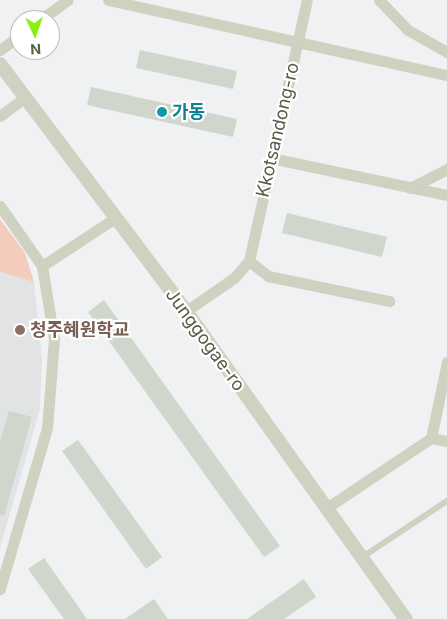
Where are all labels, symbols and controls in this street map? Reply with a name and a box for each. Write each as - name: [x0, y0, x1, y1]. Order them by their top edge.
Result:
- north arrow: [10, 10, 60, 60]
- text: N: [30, 41, 42, 58]
- street label: Kkotsandong-ro: [252, 61, 304, 199]
- place label: 가동: [172, 101, 205, 123]
- marker: 가동: [156, 106, 168, 118]
- street label: Junggogae-ro: [161, 284, 249, 396]
- place label: 청주혜원학교: [30, 319, 129, 341]
- marker: 청주혜원학교: [14, 324, 26, 336]

